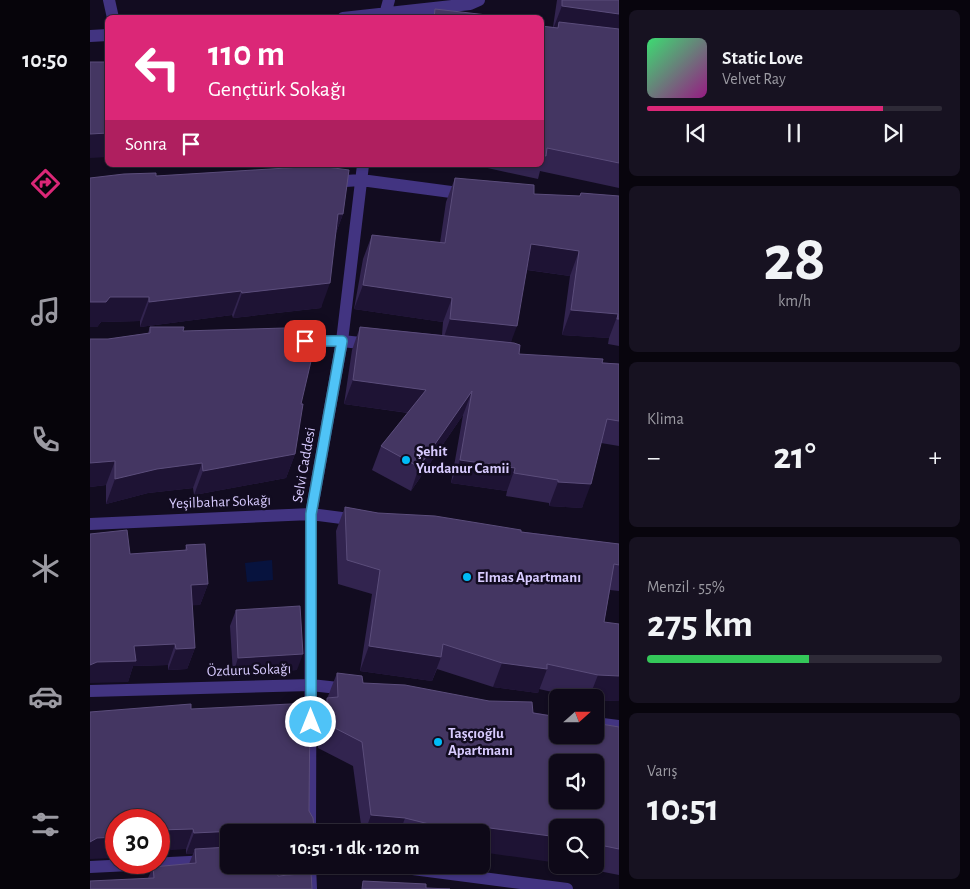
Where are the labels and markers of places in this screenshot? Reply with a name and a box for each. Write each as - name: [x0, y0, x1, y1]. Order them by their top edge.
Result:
- pin: [284, 320, 326, 362]
- place label: Şehit Yurdanur Camii: [416, 444, 509, 476]
- marker: Şehit Yurdanur Camii: [400, 454, 412, 466]
- place label: Elmas Apartmanı: [477, 570, 581, 585]
- marker: Elmas Apartmanı: [461, 571, 473, 583]
- place label: Taşçıoğlu Apartmanı: [448, 726, 513, 758]
- marker: Taşçıoğlu Apartmanı: [432, 736, 444, 748]

